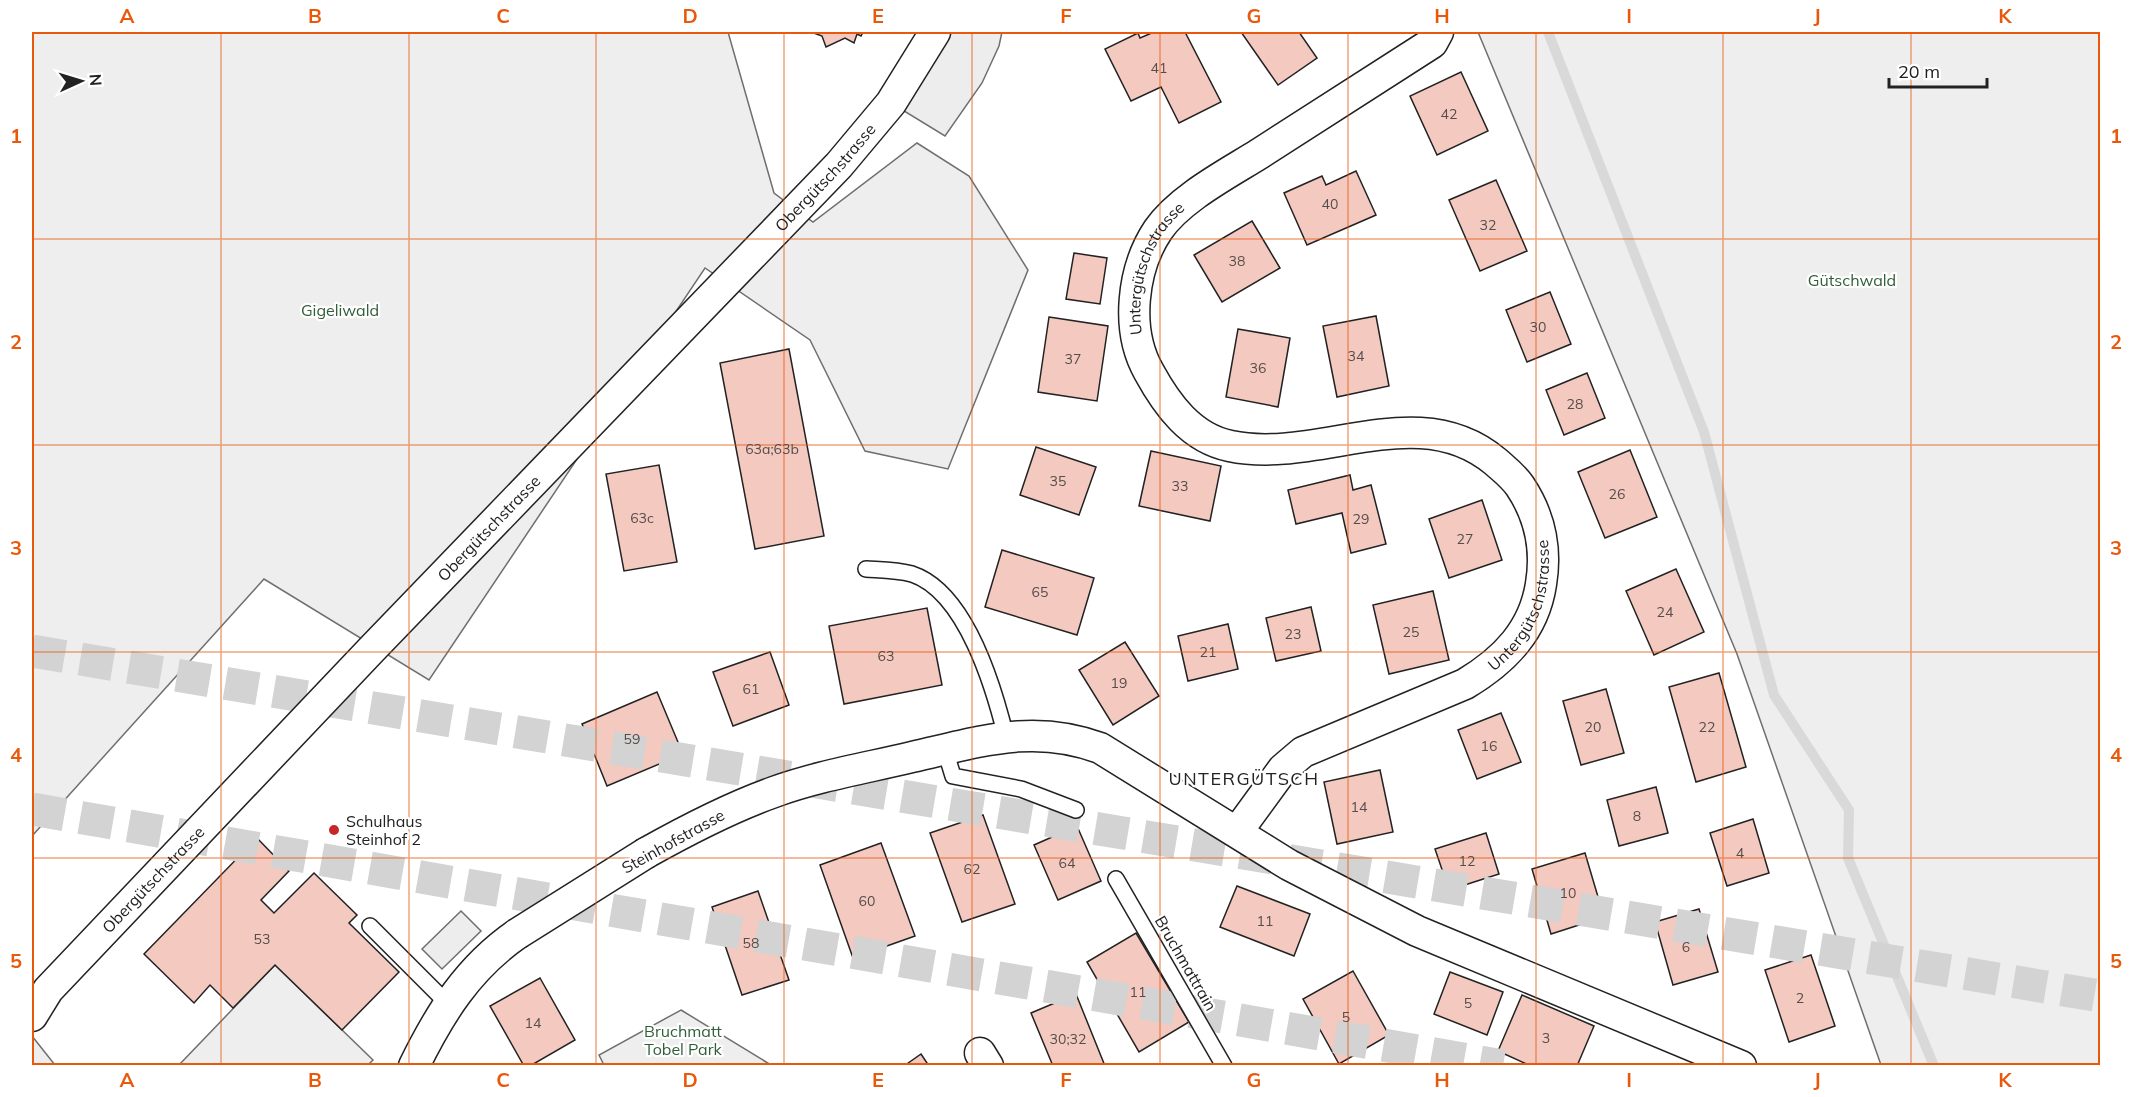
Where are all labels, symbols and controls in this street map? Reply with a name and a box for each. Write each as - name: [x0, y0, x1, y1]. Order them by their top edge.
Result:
- text: A: [120, 3, 135, 28]
- text: B: [308, 3, 322, 28]
- text: C: [496, 3, 510, 28]
- text: D: [682, 3, 698, 28]
- text: E: [872, 3, 884, 28]
- text: F: [1060, 3, 1072, 28]
- text: G: [1247, 3, 1261, 28]
- text: H: [1434, 3, 1450, 28]
- text: I: [1626, 3, 1632, 28]
- text: J: [1813, 3, 1821, 28]
- text: K: [1998, 3, 2012, 28]
- north arrow: [51, 51, 111, 111]
- scale bar: [1889, 51, 1986, 89]
- house number: 41: [1151, 59, 1167, 77]
- text: 20 m: [1898, 60, 1940, 83]
- text: N: [86, 73, 106, 87]
- house number: 42: [1441, 105, 1457, 123]
- street label: Obergütschstrasse: [771, 119, 880, 235]
- text: 1: [10, 123, 22, 148]
- text: 1: [2110, 123, 2122, 148]
- house number: 40: [1322, 195, 1338, 213]
- street label: Untergütschstrasse: [1124, 197, 1188, 336]
- house number: 32: [1480, 216, 1496, 234]
- house number: 38: [1229, 252, 1245, 270]
- park label: Gütschwald: [1808, 270, 1896, 290]
- park label: Gigeliwald: [301, 300, 379, 320]
- house number: 30: [1530, 318, 1546, 336]
- text: 2: [10, 329, 22, 354]
- text: 2: [2110, 329, 2122, 354]
- house number: 34: [1348, 347, 1365, 365]
- house number: 37: [1065, 350, 1081, 368]
- house number: 36: [1250, 359, 1266, 377]
- house number: 28: [1567, 395, 1583, 413]
- house number: 63a;63b: [745, 440, 799, 458]
- street label: Obergütschstrasse: [433, 471, 544, 585]
- house number: 35: [1050, 472, 1066, 490]
- house number: 33: [1172, 477, 1188, 495]
- house number: 26: [1609, 485, 1625, 503]
- house number: 63c: [630, 509, 654, 527]
- house number: 29: [1353, 510, 1369, 528]
- house number: 27: [1457, 530, 1473, 548]
- text: 3: [10, 535, 22, 560]
- text: 3: [2110, 535, 2122, 560]
- street label: Untergütschstrasse: [1483, 539, 1553, 675]
- house number: 65: [1032, 583, 1048, 601]
- house number: 24: [1657, 603, 1674, 621]
- house number: 25: [1403, 623, 1419, 641]
- house number: 23: [1285, 625, 1301, 643]
- house number: 21: [1200, 643, 1216, 661]
- house number: 63: [878, 647, 894, 665]
- house number: 19: [1111, 674, 1127, 692]
- house number: 61: [743, 680, 759, 698]
- house number: 20: [1585, 718, 1601, 736]
- house number: 22: [1699, 718, 1715, 736]
- house number: 59: [624, 730, 640, 748]
- house number: 16: [1481, 737, 1497, 755]
- text: 4: [10, 742, 22, 767]
- text: 4: [2110, 742, 2122, 767]
- district label: UNTERGÜTSCH: [1169, 767, 1319, 790]
- house number: 14: [1351, 798, 1368, 816]
- street label: Steinhofstrasse: [618, 805, 728, 877]
- house number: 8: [1633, 807, 1641, 825]
- place label: Schulhaus Steinhof 2: [346, 811, 423, 849]
- street label: Obergütschstrasse: [98, 822, 208, 937]
- marker: Schulhaus Steinhof 2: [327, 823, 341, 837]
- house number: 4: [1736, 844, 1745, 862]
- house number: 12: [1459, 852, 1475, 870]
- house number: 64: [1059, 854, 1076, 872]
- house number: 62: [964, 860, 980, 878]
- house number: 10: [1560, 884, 1576, 902]
- house number: 60: [859, 892, 875, 910]
- street label: Bruchmattrain: [1151, 912, 1221, 1014]
- house number: 11: [1257, 912, 1273, 930]
- house number: 53: [254, 930, 270, 948]
- house number: 58: [743, 934, 759, 952]
- house number: 6: [1682, 938, 1690, 956]
- text: 5: [10, 948, 22, 973]
- text: 5: [2110, 948, 2122, 973]
- house number: 11: [1130, 983, 1146, 1001]
- house number: 2: [1796, 989, 1804, 1007]
- house number: 5: [1464, 994, 1472, 1012]
- house number: 5: [1342, 1008, 1350, 1026]
- house number: 14: [525, 1014, 542, 1032]
- park label: Bruchmatt Tobel Park: [644, 1021, 723, 1059]
- house number: 3: [1542, 1029, 1550, 1047]
- house number: 30;32: [1050, 1030, 1086, 1048]
- text: A: [120, 1067, 135, 1092]
- text: B: [308, 1067, 322, 1092]
- text: C: [496, 1067, 510, 1092]
- text: D: [682, 1067, 698, 1092]
- text: E: [872, 1067, 884, 1092]
- text: F: [1060, 1067, 1072, 1092]
- text: G: [1247, 1067, 1261, 1092]
- text: H: [1434, 1067, 1450, 1092]
- text: I: [1626, 1067, 1632, 1092]
- text: J: [1813, 1067, 1821, 1092]
- text: K: [1998, 1067, 2012, 1092]

